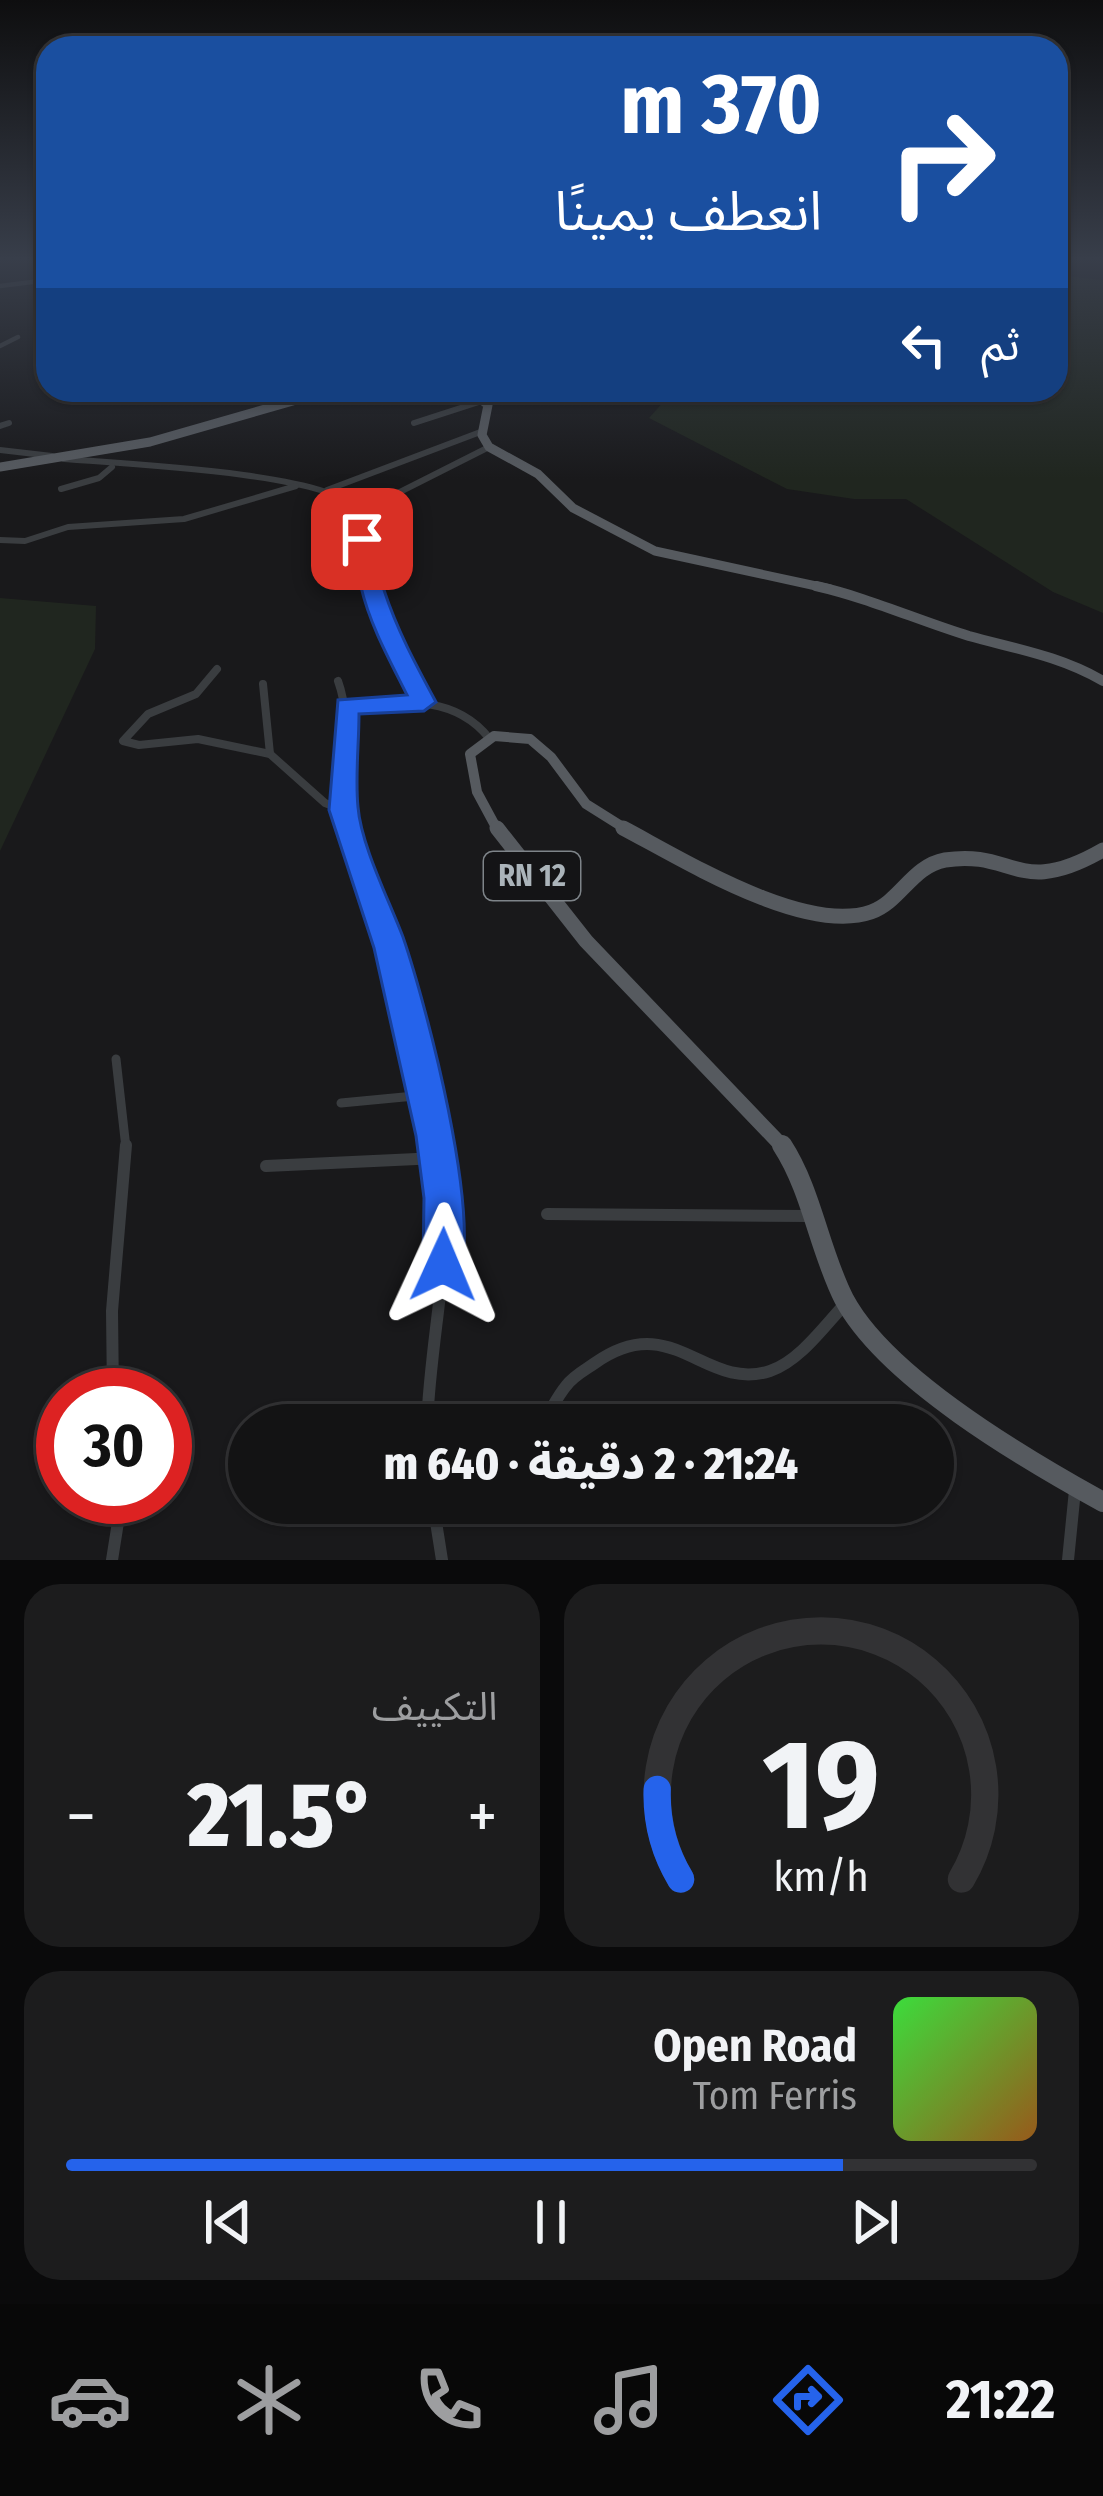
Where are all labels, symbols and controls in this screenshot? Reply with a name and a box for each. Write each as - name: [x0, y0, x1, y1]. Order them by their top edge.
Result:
- text: 370 m: [620, 54, 822, 155]
- icon: right: [864, 84, 1020, 240]
- text: انعطف يمينًا: [554, 180, 822, 244]
- icon: left: [891, 312, 957, 378]
- text: ثم: [981, 318, 1020, 372]
- pin: [311, 488, 413, 590]
- icon: arrive: [329, 506, 395, 572]
- road number: RN 12: [484, 852, 580, 900]
- position arrow: [380, 1202, 506, 1328]
- speed limit sign: 30: [36, 1368, 192, 1524]
- text: 21:24 · 2 دقيقة · 640 m: [384, 1437, 798, 1491]
- text: التكييف: [372, 1684, 498, 1730]
- text: 19: [763, 1711, 880, 1861]
- text: 21.5°: [188, 1762, 375, 1870]
- text: −: [66, 1777, 96, 1856]
- text: +: [467, 1777, 497, 1856]
- text: km/h: [773, 1850, 869, 1901]
- text: Open Road: [653, 2019, 857, 2073]
- text: Tom Ferris: [693, 2073, 857, 2119]
- icon: previous: [195, 2189, 261, 2255]
- icon: pause: [518, 2189, 584, 2255]
- icon: next: [842, 2189, 908, 2255]
- icon: car: [48, 2358, 132, 2442]
- icon: climate: [227, 2358, 311, 2442]
- icon: phone: [407, 2358, 491, 2442]
- icon: music: [587, 2358, 671, 2442]
- icon: directions: [766, 2358, 850, 2442]
- text: 21:22: [946, 2368, 1055, 2432]

